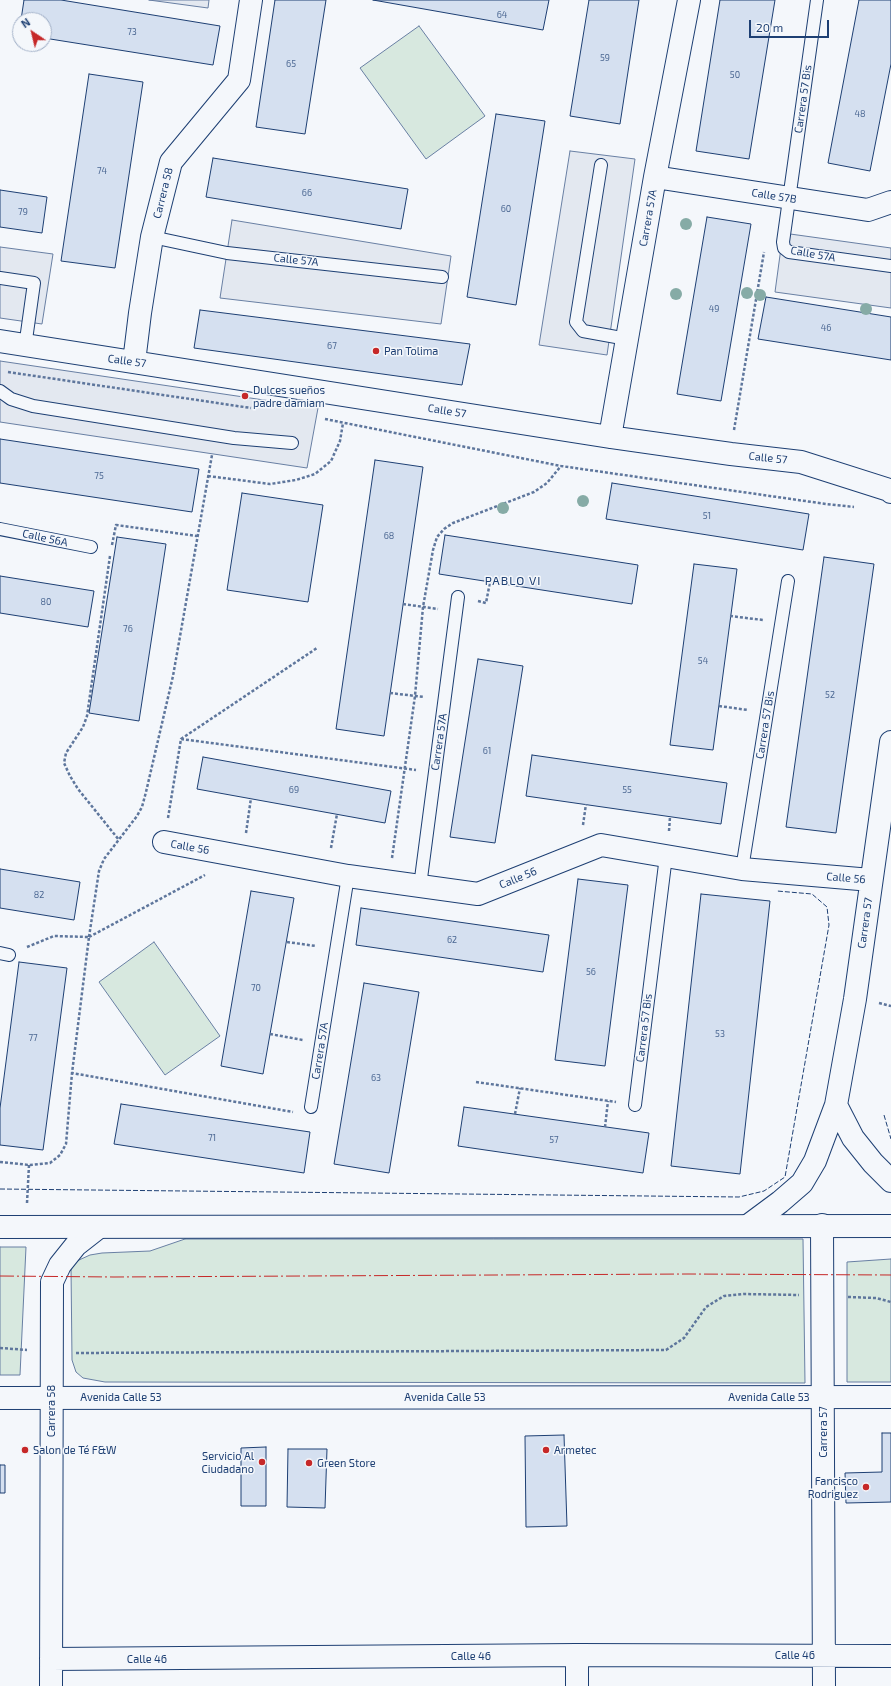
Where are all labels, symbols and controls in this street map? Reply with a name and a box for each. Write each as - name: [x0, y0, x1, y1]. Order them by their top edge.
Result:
- house number: 64: [497, 10, 507, 20]
- north arrow: [12, 12, 52, 52]
- scale bar: [751, 12, 831, 38]
- text: N: [18, 15, 32, 30]
- text: 20 m: [756, 20, 783, 34]
- house number: 73: [127, 27, 137, 37]
- house number: 59: [600, 53, 610, 63]
- house number: 65: [286, 59, 296, 69]
- street label: Carrera 57 Bis: [792, 64, 814, 134]
- house number: 50: [730, 70, 740, 80]
- house number: 48: [855, 109, 865, 119]
- house number: 74: [97, 166, 107, 176]
- street label: Carrera 58: [150, 166, 176, 220]
- street label: Calle 57B: [750, 186, 798, 206]
- house number: 66: [302, 188, 312, 198]
- street label: Carrera 57A: [636, 188, 660, 248]
- house number: 60: [501, 204, 511, 214]
- house number: 79: [18, 207, 28, 217]
- street label: Calle 57A: [790, 244, 836, 264]
- street label: Calle 57A: [273, 251, 319, 269]
- house number: 49: [709, 304, 719, 314]
- house number: 46: [821, 323, 831, 333]
- house number: 67: [327, 341, 337, 351]
- place label: Pan Tolima: [384, 344, 438, 358]
- marker: Pan Tolima: [371, 346, 381, 356]
- street label: Calle 57: [107, 352, 147, 370]
- place label: Dulces sueños padre damiam: [253, 383, 325, 409]
- marker: Dulces sueños padre damiam: [240, 391, 250, 401]
- street label: Calle 57: [427, 401, 467, 421]
- street label: Calle 57: [748, 449, 788, 467]
- house number: 75: [94, 471, 104, 481]
- house number: 51: [703, 511, 711, 521]
- street label: Calle 56A: [21, 527, 69, 549]
- house number: 68: [384, 531, 394, 541]
- district label: PABLO VI: [485, 574, 541, 588]
- house number: 80: [41, 597, 51, 607]
- house number: 76: [123, 624, 133, 634]
- house number: 54: [698, 656, 708, 666]
- street label: Carrera 57 Bis: [753, 690, 777, 760]
- house number: 52: [825, 690, 835, 700]
- street label: Carrera 57A: [428, 712, 450, 772]
- house number: 61: [483, 746, 491, 756]
- house number: 69: [289, 785, 299, 795]
- house number: 55: [622, 785, 632, 795]
- street label: Calle 56: [169, 837, 211, 857]
- street label: Calle 56: [497, 865, 539, 891]
- street label: Calle 56: [826, 870, 866, 886]
- house number: 82: [34, 890, 44, 900]
- street label: Carrera 57: [855, 897, 875, 949]
- house number: 62: [447, 935, 457, 945]
- house number: 56: [586, 967, 596, 977]
- house number: 70: [251, 983, 261, 993]
- street label: Carrera 57 Bis: [633, 993, 655, 1063]
- street label: Carrera 57A: [309, 1021, 331, 1081]
- house number: 53: [715, 1029, 725, 1039]
- house number: 77: [28, 1033, 38, 1043]
- house number: 63: [371, 1073, 381, 1083]
- house number: 71: [208, 1133, 216, 1143]
- house number: 57: [549, 1135, 559, 1145]
- street label: Carrera 58: [44, 1385, 58, 1437]
- street label: Avenida Calle 53: [80, 1390, 162, 1404]
- street label: Avenida Calle 53: [404, 1390, 486, 1404]
- street label: Avenida Calle 53: [728, 1390, 810, 1404]
- street label: Carrera 57: [816, 1406, 830, 1458]
- place label: Salon de Té F&W: [33, 1443, 117, 1457]
- place label: Armetec: [554, 1443, 596, 1457]
- marker: Salon de Té F&W: [20, 1445, 30, 1455]
- marker: Armetec: [541, 1445, 551, 1455]
- place label: Servicio Al Ciudadano: [201, 1449, 254, 1475]
- place label: Green Store: [317, 1456, 376, 1470]
- marker: Servicio Al Ciudadano: [257, 1457, 267, 1467]
- marker: Green Store: [304, 1458, 314, 1468]
- place label: Fancisco Rodriguez: [808, 1474, 858, 1500]
- marker: Fancisco Rodriguez: [861, 1482, 871, 1492]
- street label: Calle 46: [775, 1648, 815, 1662]
- street label: Calle 46: [451, 1649, 491, 1663]
- street label: Calle 46: [127, 1652, 167, 1666]

